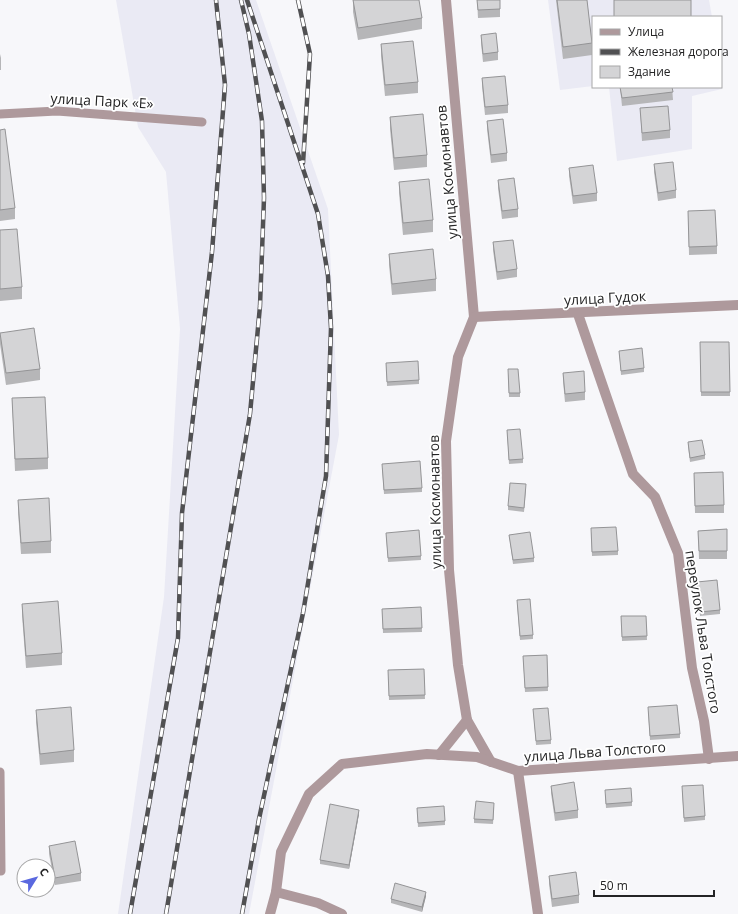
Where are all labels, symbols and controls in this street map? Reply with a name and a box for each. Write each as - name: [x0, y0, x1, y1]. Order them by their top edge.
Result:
- legend: [592, 16, 722, 88]
- text: Улица: [628, 23, 664, 40]
- text: Железная дорога: [628, 43, 729, 60]
- text: Здание: [628, 63, 671, 80]
- street label: улица Парк «Е»: [50, 88, 154, 113]
- street label: улица Космонавтов: [431, 104, 462, 240]
- street label: улица Гудок: [563, 286, 647, 309]
- street label: улица Космонавтов: [424, 435, 445, 569]
- street label: переулок Льва Толстого: [681, 549, 726, 715]
- street label: улица Льва Толстого: [523, 737, 666, 766]
- north arrow: [16, 858, 56, 898]
- text: С: [36, 864, 52, 879]
- scale bar: [594, 872, 714, 898]
- text: 50 m: [600, 877, 628, 894]

